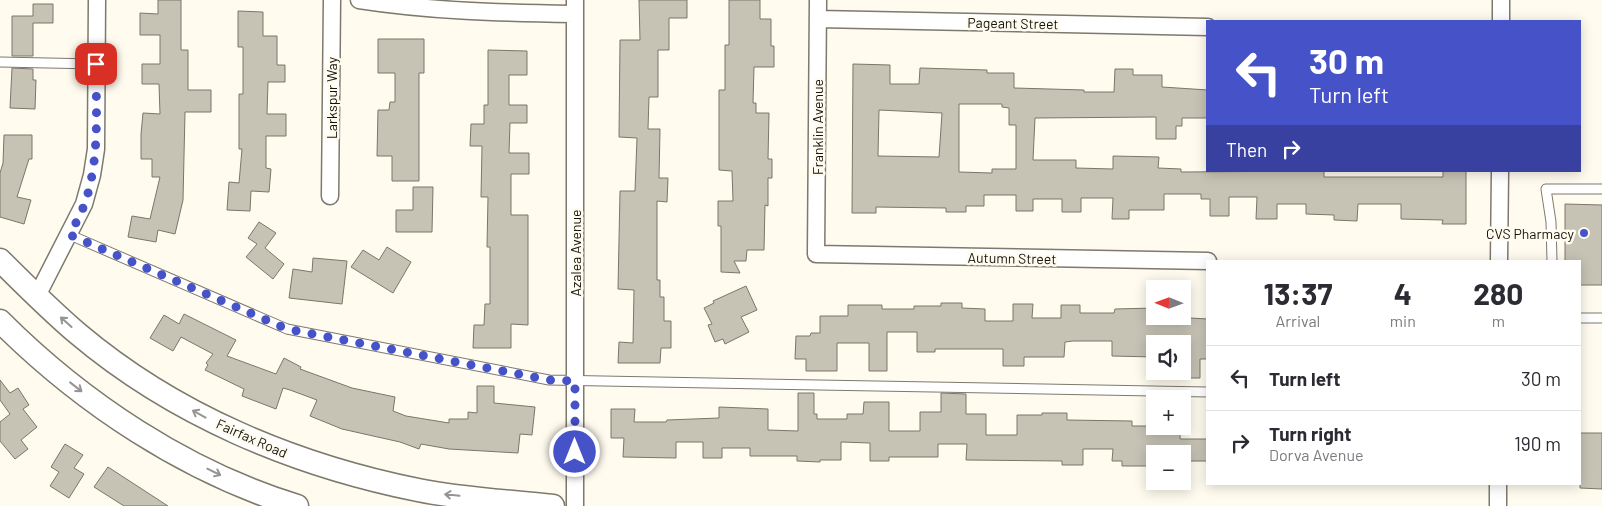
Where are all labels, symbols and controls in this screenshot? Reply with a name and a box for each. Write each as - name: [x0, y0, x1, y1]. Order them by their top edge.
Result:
- street label: Pageant Street: [967, 14, 1059, 32]
- text: 30 m: [1309, 39, 1384, 81]
- icon: left: [1226, 40, 1291, 105]
- pin: [75, 43, 117, 85]
- icon: arrive: [82, 50, 110, 78]
- street label: Larkspur Way: [323, 56, 340, 139]
- street label: Franklin Avenue: [809, 79, 826, 175]
- text: Turn left: [1309, 81, 1389, 107]
- icon: right: [1277, 135, 1305, 163]
- text: Then: [1226, 138, 1267, 161]
- street label: Azalea Avenue: [567, 210, 584, 296]
- place label: CVS Pharmacy: [1486, 225, 1575, 242]
- marker: CVS Pharmacy: [1578, 227, 1590, 239]
- street label: Autumn Street: [967, 249, 1057, 267]
- text: 13:37: [1264, 275, 1332, 311]
- text: 4: [1394, 275, 1412, 311]
- text: 280: [1473, 275, 1523, 311]
- north arrow: [1146, 280, 1191, 325]
- map controls: [1146, 280, 1191, 490]
- text: Arrival: [1276, 311, 1320, 330]
- text: min: [1390, 311, 1416, 330]
- text: m: [1492, 311, 1505, 330]
- one-way arrow: [59, 316, 72, 328]
- button: sound: [1146, 335, 1191, 380]
- icon: left: [1226, 364, 1254, 392]
- text: Turn left: [1269, 367, 1340, 390]
- text: 30 m: [1521, 367, 1561, 390]
- one-way arrow: [69, 382, 82, 393]
- button: +: [1146, 390, 1191, 435]
- one-way arrow: [192, 409, 207, 419]
- street label: Fairfax Road: [214, 415, 290, 461]
- text: Turn right: [1269, 422, 1351, 445]
- position arrow: [548, 425, 600, 477]
- icon: right: [1226, 429, 1254, 457]
- text: 190 m: [1514, 432, 1561, 455]
- button: −: [1146, 445, 1191, 490]
- text: Dorva Avenue: [1269, 445, 1364, 464]
- one-way arrow: [207, 468, 222, 478]
- one-way arrow: [445, 490, 461, 500]

